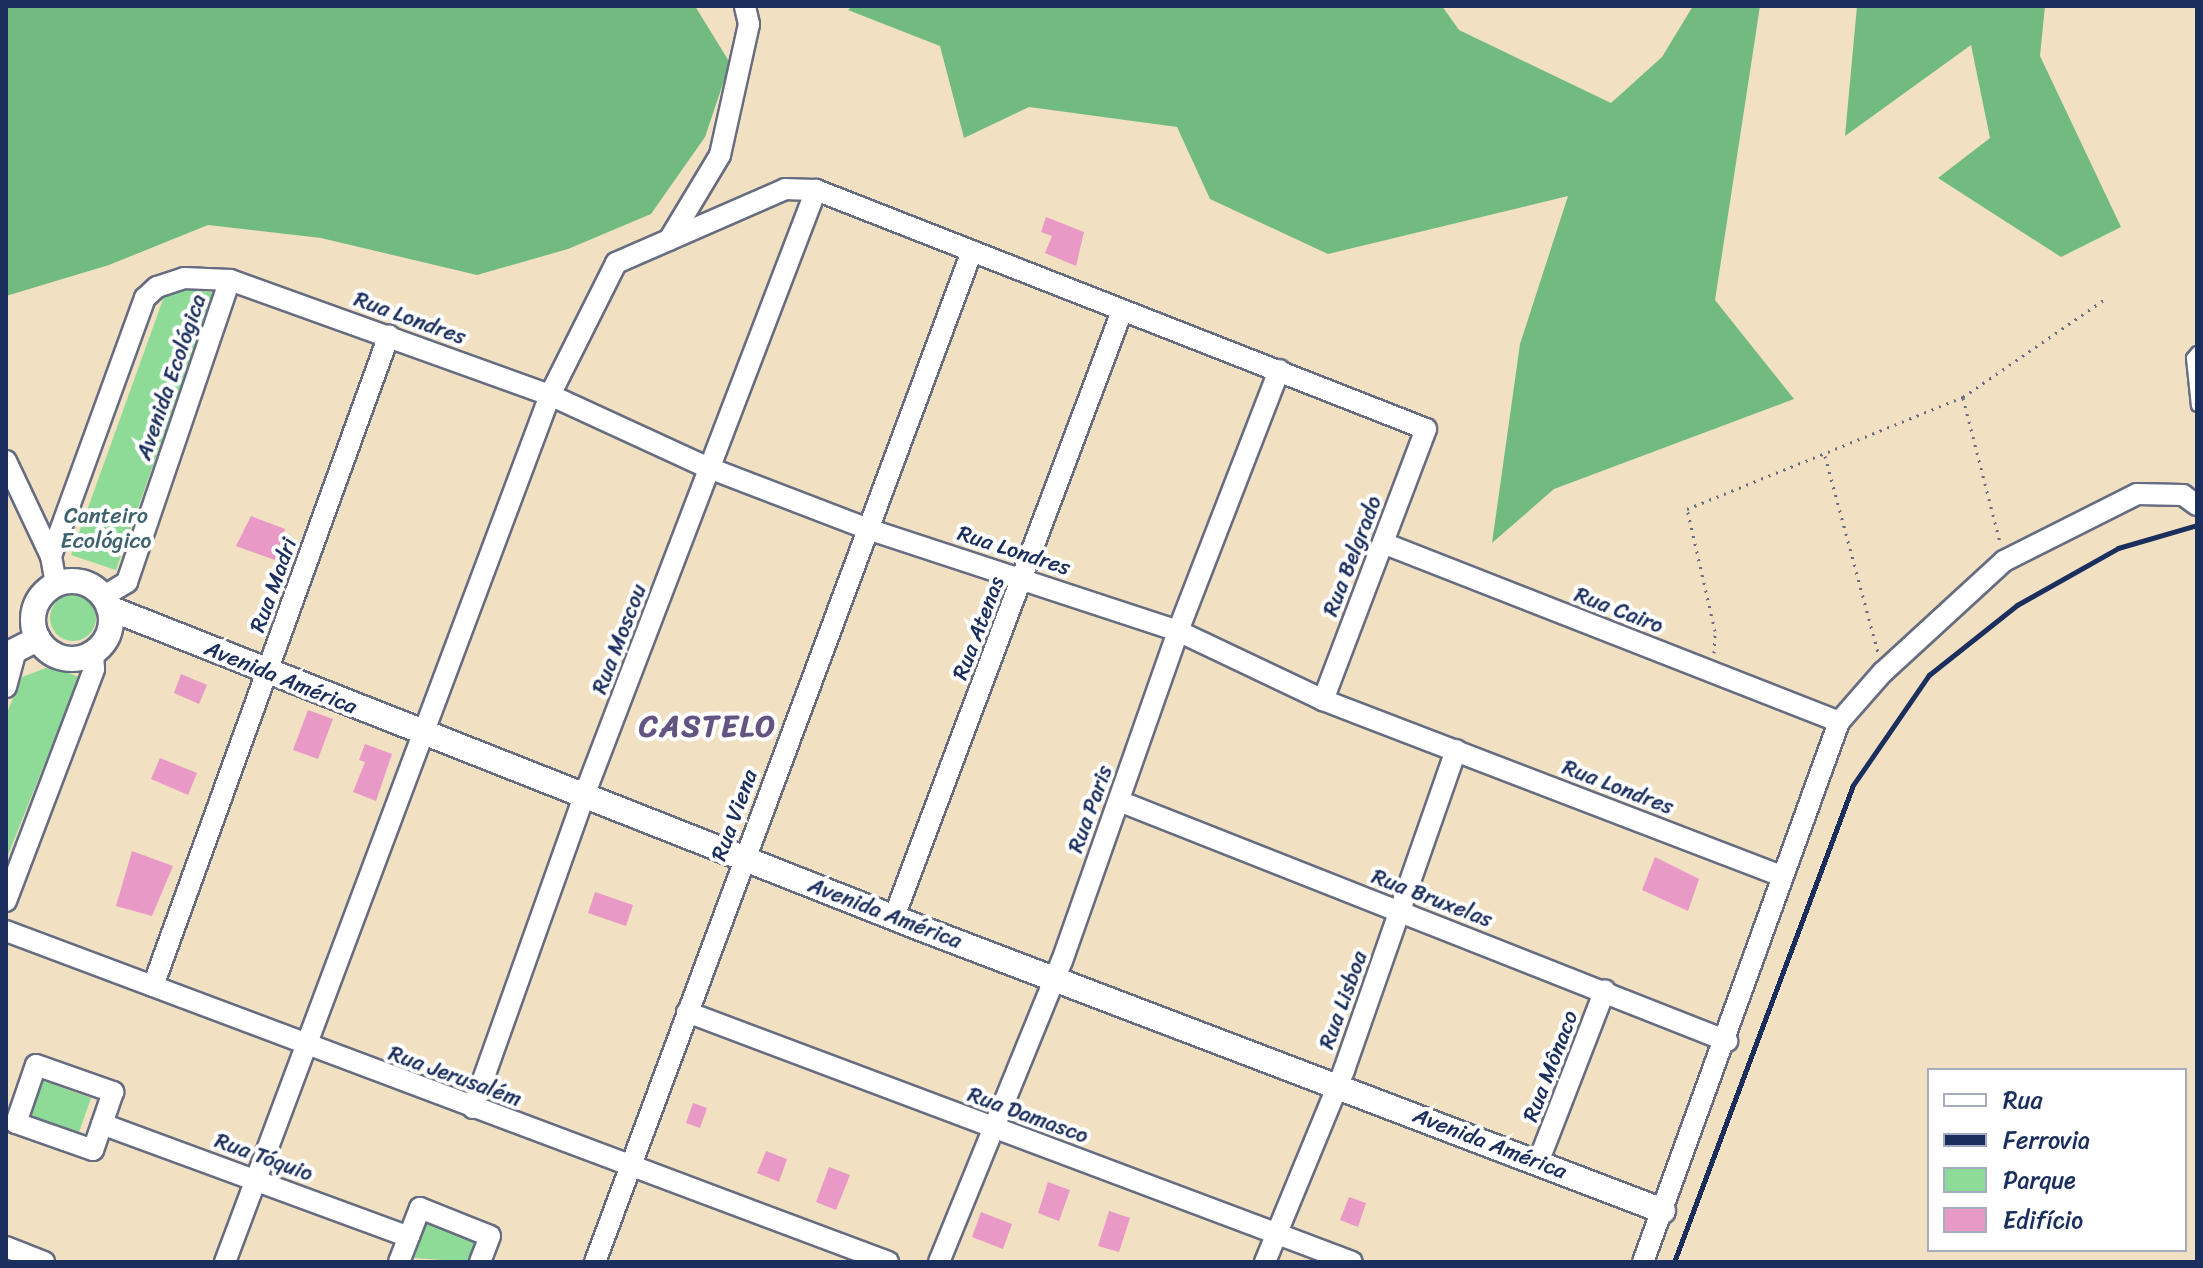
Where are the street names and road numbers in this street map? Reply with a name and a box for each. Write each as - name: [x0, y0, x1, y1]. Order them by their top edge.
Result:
- street label: Rua Londres: [350, 286, 470, 350]
- street label: Avenida Ecológica: [130, 291, 212, 463]
- street label: Rua Belgrado: [1317, 492, 1387, 620]
- street label: Rua Londres: [954, 519, 1074, 581]
- street label: Rua Madri: [244, 535, 302, 635]
- street label: Rua Atenas: [946, 572, 1010, 684]
- street label: Rua Moscou: [586, 581, 652, 697]
- street label: Rua Cairo: [1571, 581, 1667, 639]
- street label: Avenida América: [201, 634, 361, 720]
- street label: Rua Londres: [1559, 754, 1677, 820]
- street label: Rua Paris: [1062, 761, 1118, 857]
- street label: Rua Viena: [705, 766, 763, 864]
- street label: Rua Bruxelas: [1368, 863, 1496, 933]
- street label: Avenida América: [805, 872, 965, 954]
- street label: Rua Lisboa: [1313, 947, 1373, 1053]
- street label: Rua Mônaco: [1517, 1007, 1583, 1125]
- street label: Rua Jerusalém: [385, 1040, 525, 1112]
- street label: Rua Damasco: [964, 1081, 1092, 1149]
- street label: Avenida América: [1410, 1102, 1570, 1184]
- street label: Rua Tóquio: [211, 1127, 317, 1187]

